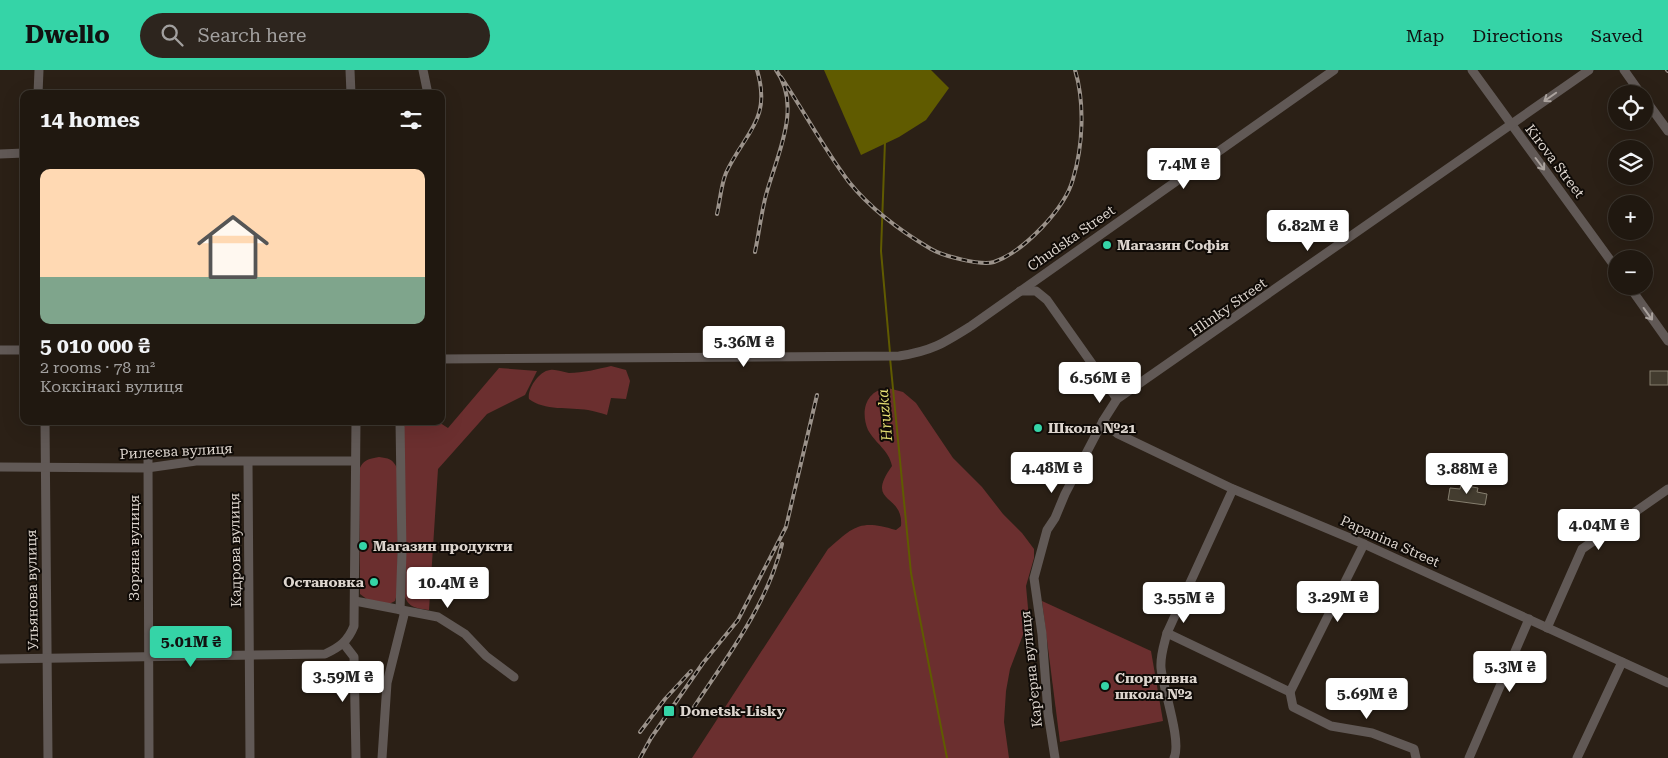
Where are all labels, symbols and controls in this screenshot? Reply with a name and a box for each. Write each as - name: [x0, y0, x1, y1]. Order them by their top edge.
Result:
- search box: [140, 13, 490, 58]
- text: Dwello: [25, 21, 110, 49]
- icon: search: [158, 21, 186, 49]
- text: Search here: [198, 24, 307, 47]
- text: Map: [1406, 25, 1444, 46]
- text: Directions: [1472, 25, 1563, 46]
- text: Saved: [1591, 25, 1643, 46]
- map controls: [1608, 85, 1653, 295]
- button: locate: [1608, 85, 1653, 130]
- one-way arrow: [1543, 92, 1557, 102]
- icon: filters: [397, 106, 425, 134]
- text: 14 homes: [40, 108, 140, 132]
- street label: Kirova Street: [1522, 121, 1588, 201]
- button: layers: [1608, 140, 1653, 185]
- pin: 7.4M ₴: [1143, 148, 1225, 190]
- text: 7.4M ₴: [1158, 154, 1210, 173]
- one-way arrow: [1535, 157, 1545, 171]
- button: +: [1608, 195, 1653, 240]
- icon: home: [188, 202, 278, 292]
- street label: Chudska Street: [1024, 202, 1118, 274]
- pin: 6.82M ₴: [1262, 210, 1354, 252]
- text: 6.82M ₴: [1278, 216, 1338, 235]
- place label: Магазин Софія: [1117, 237, 1229, 253]
- marker: Магазин Софія: [1101, 239, 1113, 251]
- button: −: [1608, 250, 1653, 295]
- street label: Hlinky Street: [1187, 275, 1269, 339]
- one-way arrow: [1643, 306, 1654, 320]
- pin: 5.36M ₴: [698, 326, 790, 368]
- text: 5.36M ₴: [714, 332, 774, 351]
- text: 5 010 000 ₴: [40, 334, 150, 358]
- text: 2 rooms · 78 m²: [40, 358, 155, 377]
- pin: 6.56M ₴: [1054, 362, 1146, 404]
- text: 6.56M ₴: [1070, 368, 1130, 387]
- text: Коккінакі вулиця: [40, 377, 183, 396]
- water label: Hruzka: [874, 388, 896, 443]
- place label: Школа №21: [1048, 420, 1136, 436]
- marker: Школа №21: [1032, 422, 1044, 434]
- street label: Рилєєва вулиця: [119, 440, 233, 462]
- pin: 4.48M ₴: [1006, 452, 1098, 494]
- pin: 3.88M ₴: [1421, 452, 1513, 495]
- text: 4.48M ₴: [1022, 458, 1082, 477]
- text: 3.88M ₴: [1437, 459, 1497, 478]
- street label: Кадрова вулиця: [226, 493, 244, 607]
- street label: Зоряна вулиця: [126, 495, 142, 601]
- pin: 4.04M ₴: [1553, 508, 1645, 551]
- street label: Papanina Street: [1338, 512, 1442, 570]
- text: 4.04M ₴: [1569, 515, 1629, 534]
- street label: Ульянова вулиця: [23, 529, 41, 651]
- place label: Магазин продукти: [373, 538, 513, 554]
- marker: Магазин продукти: [357, 540, 369, 552]
- pin: 10.4M ₴: [402, 566, 494, 609]
- text: 10.4M ₴: [418, 573, 478, 592]
- place label: Остановка: [283, 574, 365, 590]
- marker: Остановка: [368, 576, 380, 588]
- pin: 3.29M ₴: [1292, 580, 1384, 623]
- pin: 3.55M ₴: [1138, 582, 1230, 624]
- text: 3.29M ₴: [1308, 587, 1368, 606]
- text: 3.55M ₴: [1154, 588, 1214, 607]
- street label: Кар’єрна вулиця: [1017, 610, 1045, 728]
- pin: 5.01M ₴: [145, 626, 237, 668]
- text: 5.01M ₴: [161, 632, 221, 651]
- pin: 5.3M ₴: [1469, 650, 1551, 693]
- text: 5.3M ₴: [1484, 657, 1536, 676]
- pin: 3.59M ₴: [297, 660, 389, 703]
- text: 3.59M ₴: [313, 667, 373, 686]
- place label: Спортивна школа №2: [1115, 670, 1198, 702]
- pin: 5.69M ₴: [1321, 678, 1413, 720]
- marker: Спортивна школа №2: [1099, 680, 1111, 692]
- text: 5.69M ₴: [1337, 684, 1397, 703]
- place label: Donetsk-Lisky: [680, 703, 786, 719]
- marker: Donetsk-Lisky: [662, 704, 676, 718]

